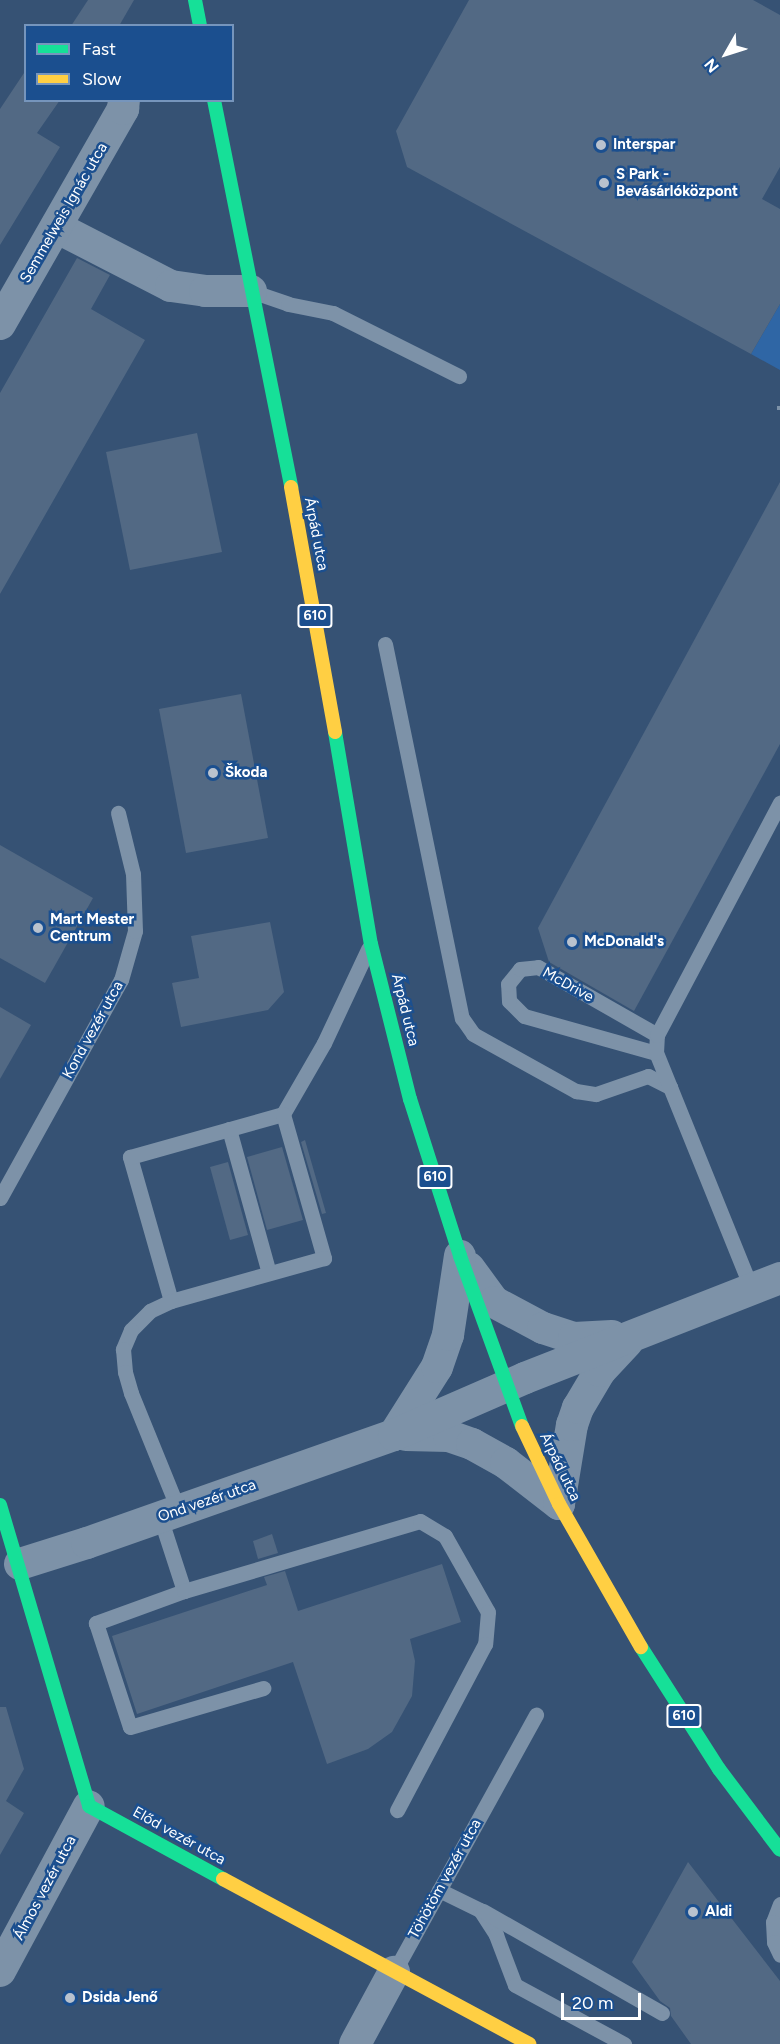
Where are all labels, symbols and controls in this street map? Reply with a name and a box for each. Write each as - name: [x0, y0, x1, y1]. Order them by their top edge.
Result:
- legend: [24, 24, 234, 102]
- north arrow: [696, 24, 756, 84]
- text: Fast: [82, 38, 116, 60]
- text: N: [700, 55, 723, 76]
- text: Slow: [82, 68, 121, 90]
- place label: Interspar: [613, 136, 675, 154]
- marker: Interspar: [594, 138, 608, 152]
- street label: Semmelweis Ignác utca: [16, 140, 112, 286]
- place label: S Park - Bevásárlóközpont: [616, 165, 738, 200]
- marker: S Park - Bevásárlóközpont: [597, 176, 611, 190]
- street label: Árpád utca: [300, 496, 332, 572]
- road number: 610: [297, 605, 333, 627]
- place label: Škoda: [225, 764, 267, 782]
- marker: Škoda: [206, 766, 220, 780]
- place label: Mart Mester Centrum: [50, 910, 134, 945]
- marker: Mart Mester Centrum: [31, 921, 45, 935]
- place label: McDonald's: [584, 933, 664, 951]
- marker: McDonald's: [565, 935, 579, 949]
- street label: McDrive: [539, 964, 597, 1006]
- street label: Árpád utca: [387, 972, 423, 1048]
- street label: Kond vezér utca: [59, 978, 127, 1082]
- road number: 610: [417, 1166, 453, 1188]
- street label: Árpád utca: [536, 1430, 584, 1504]
- street label: Ond vezér utca: [156, 1476, 258, 1526]
- road number: 610: [666, 1705, 702, 1727]
- street label: Előd vezér utca: [129, 1803, 229, 1869]
- street label: Töhötöm vezér utca: [405, 1816, 485, 1942]
- street label: Álmos vezér utca: [10, 1833, 80, 1943]
- place label: Aldi: [705, 1903, 732, 1921]
- marker: Aldi: [686, 1905, 700, 1919]
- scale bar: [564, 1981, 644, 2019]
- place label: Dsida Jenő: [82, 1989, 158, 2007]
- marker: Dsida Jenő: [63, 1991, 77, 2005]
- text: 20 m: [572, 1992, 613, 2014]

